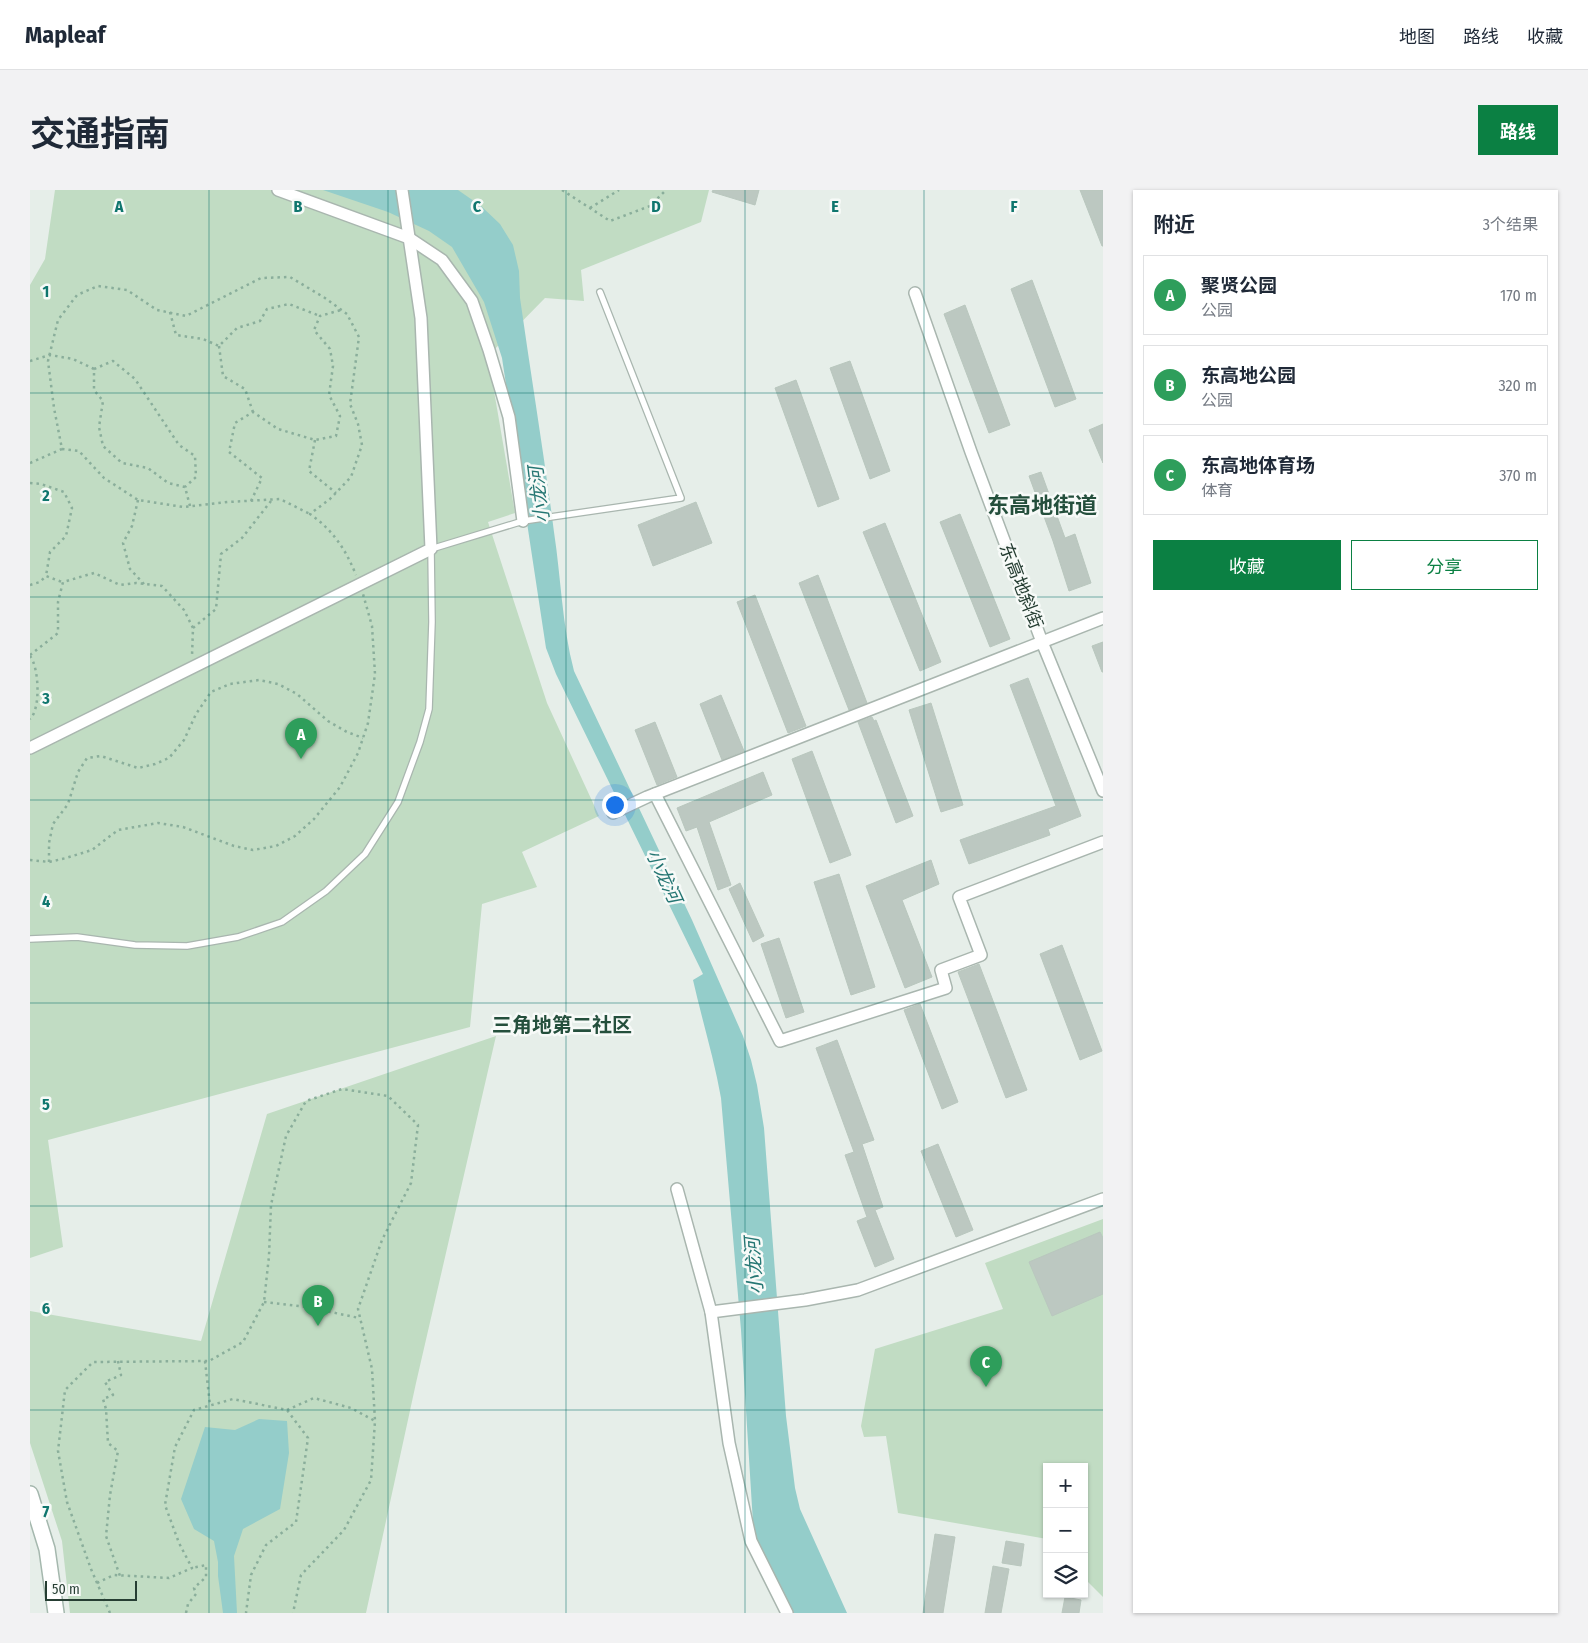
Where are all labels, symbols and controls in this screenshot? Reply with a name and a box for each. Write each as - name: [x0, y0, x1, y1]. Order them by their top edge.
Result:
- text: Mapleaf: [25, 21, 105, 49]
- text: 地图: [1399, 26, 1435, 48]
- text: 路线: [1463, 26, 1499, 48]
- text: 收藏: [1527, 26, 1563, 48]
- button: 路线: [1478, 105, 1558, 155]
- text: 交通指南: [30, 113, 170, 155]
- text: A: [114, 197, 124, 216]
- text: B: [294, 197, 303, 216]
- text: C: [473, 197, 482, 216]
- text: D: [651, 197, 661, 216]
- text: E: [831, 197, 839, 216]
- text: F: [1010, 197, 1018, 216]
- text: 附近: [1153, 212, 1195, 238]
- text: 3个结果: [1483, 215, 1538, 234]
- text: 聚贤公园: [1201, 274, 1277, 297]
- text: 1: [43, 282, 49, 301]
- text: A: [1166, 286, 1174, 305]
- text: 170 m: [1500, 286, 1537, 305]
- text: 公园: [1201, 301, 1233, 320]
- text: 东高地公园: [1201, 364, 1296, 387]
- text: B: [1166, 376, 1174, 395]
- text: 320 m: [1498, 376, 1537, 395]
- text: 公园: [1201, 391, 1233, 410]
- text: 东高地体育场: [1201, 454, 1315, 477]
- water label: 小龙河: [524, 461, 554, 525]
- text: C: [1166, 466, 1174, 485]
- text: 370 m: [1499, 466, 1537, 485]
- text: 体育: [1201, 481, 1233, 500]
- text: 2: [41, 486, 50, 505]
- district label: 东高地街道: [987, 492, 1097, 519]
- street label: 东高地斜街: [995, 540, 1047, 632]
- button: 收藏: [1153, 540, 1341, 590]
- button: 分享: [1351, 540, 1538, 590]
- text: 3: [41, 689, 50, 708]
- pin: A: [285, 718, 317, 759]
- your location: [602, 792, 628, 818]
- water label: 小龙河: [642, 845, 688, 910]
- text: 4: [42, 892, 50, 911]
- district label: 三角地第二社区: [492, 1013, 632, 1037]
- text: 5: [42, 1095, 50, 1114]
- water label: 小龙河: [740, 1233, 767, 1295]
- pin: B: [302, 1285, 334, 1326]
- text: 6: [42, 1299, 50, 1318]
- pin: C: [970, 1346, 1002, 1387]
- map controls: [1043, 1463, 1088, 1598]
- button: +: [1043, 1463, 1088, 1508]
- text: 7: [43, 1502, 50, 1521]
- button: −: [1043, 1508, 1088, 1553]
- button: layers: [1043, 1553, 1088, 1598]
- scale bar: [45, 1578, 138, 1601]
- text: 50 m: [52, 1581, 80, 1598]

